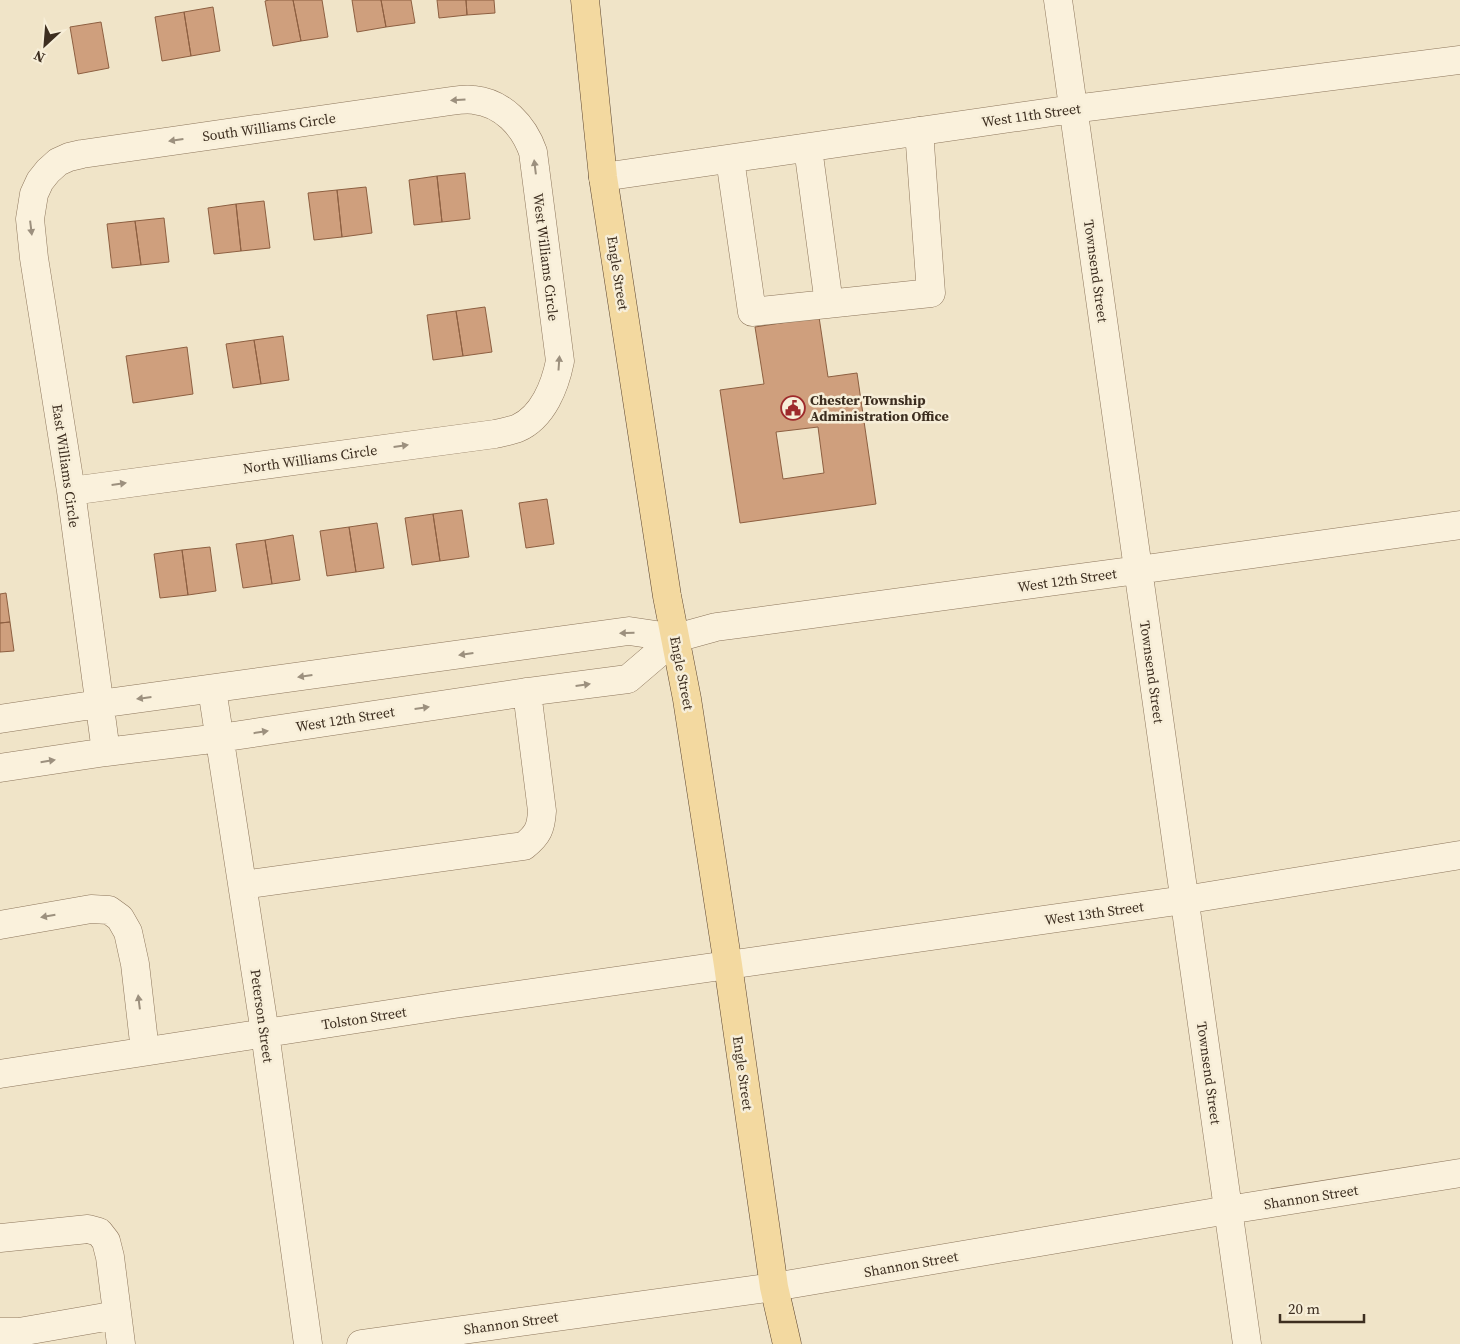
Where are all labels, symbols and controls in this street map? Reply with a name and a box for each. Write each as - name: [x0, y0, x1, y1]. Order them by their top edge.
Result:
- north arrow: [20, 20, 70, 70]
- text: N: [30, 45, 48, 68]
- one-way arrow: [450, 97, 466, 105]
- street label: West 11th Street: [980, 98, 1082, 132]
- street label: South Williams Circle: [201, 108, 337, 146]
- one-way arrow: [168, 136, 184, 144]
- one-way arrow: [531, 159, 539, 175]
- street label: West Williams Circle: [528, 192, 564, 322]
- street label: Townsend Street: [1079, 218, 1113, 324]
- one-way arrow: [27, 220, 35, 236]
- street label: Engle Street: [602, 234, 634, 312]
- one-way arrow: [555, 355, 563, 371]
- place label: Chester Township Administration Office: [810, 390, 949, 426]
- public building icon: Chester Township Administration Office: [780, 395, 806, 421]
- street label: East Williams Circle: [47, 403, 85, 529]
- street label: North Williams Circle: [242, 440, 378, 478]
- one-way arrow: [394, 442, 410, 450]
- one-way arrow: [111, 480, 127, 488]
- street label: West 12th Street: [1016, 563, 1118, 597]
- street label: Townsend Street: [1135, 619, 1169, 725]
- one-way arrow: [619, 629, 635, 637]
- street label: Engle Street: [665, 634, 699, 712]
- one-way arrow: [458, 650, 474, 658]
- one-way arrow: [297, 673, 313, 681]
- one-way arrow: [575, 681, 591, 689]
- one-way arrow: [136, 694, 152, 702]
- street label: West 12th Street: [294, 701, 396, 737]
- one-way arrow: [414, 703, 430, 711]
- one-way arrow: [254, 728, 270, 736]
- one-way arrow: [41, 756, 57, 764]
- street label: West 13th Street: [1043, 896, 1145, 930]
- one-way arrow: [40, 913, 56, 921]
- street label: Peterson Street: [246, 968, 279, 1065]
- one-way arrow: [135, 994, 143, 1010]
- street label: Tolston Street: [320, 1001, 408, 1035]
- street label: Townsend Street: [1192, 1020, 1226, 1126]
- street label: Engle Street: [728, 1035, 758, 1112]
- street label: Shannon Street: [1262, 1180, 1360, 1214]
- street label: Shannon Street: [862, 1246, 960, 1282]
- scale bar: [1280, 1292, 1364, 1324]
- text: 20 m: [1288, 1298, 1320, 1319]
- street label: Shannon Street: [463, 1306, 560, 1340]

